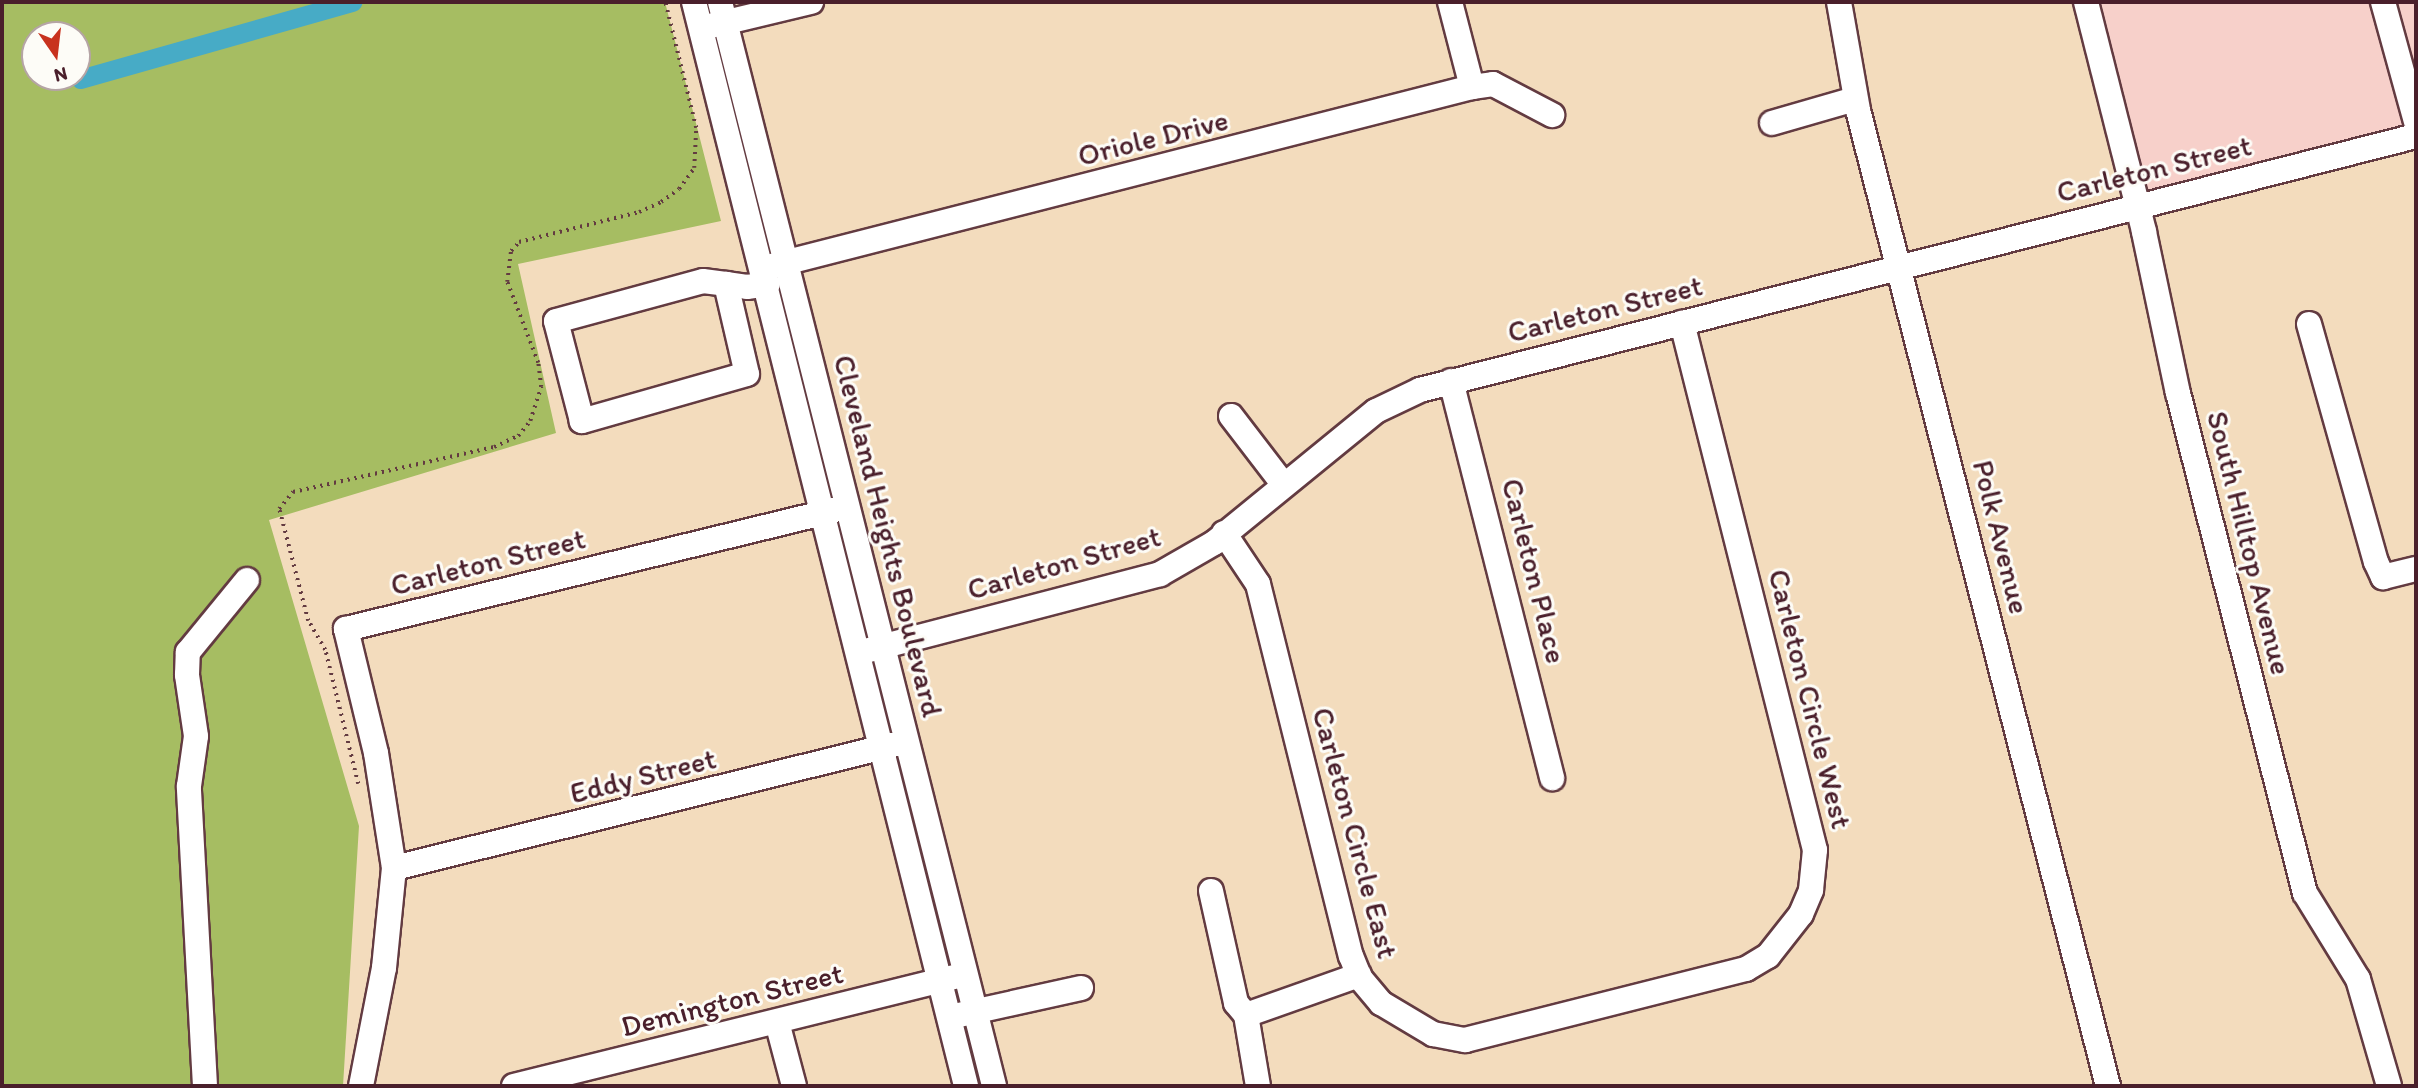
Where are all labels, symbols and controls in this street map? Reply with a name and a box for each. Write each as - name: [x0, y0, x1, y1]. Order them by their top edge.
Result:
- north arrow: [21, 21, 91, 91]
- text: N: [52, 62, 70, 88]
- street label: Oriole Drive: [1074, 102, 1232, 174]
- street label: Carleton Street: [2053, 127, 2255, 211]
- street label: Carleton Street: [1504, 267, 1706, 351]
- street label: Cleveland Heights Boulevard: [826, 352, 950, 720]
- street label: South Hilltop Avenue: [2199, 407, 2299, 679]
- street label: Polk Avenue: [1965, 457, 2037, 617]
- street label: Carleton Place: [1494, 475, 1574, 667]
- street label: Carleton Street: [963, 518, 1165, 608]
- street label: Carleton Street: [387, 520, 589, 604]
- street label: Carleton Circle West: [1760, 566, 1860, 832]
- street label: Carleton Circle East: [1304, 703, 1406, 963]
- street label: Eddy Street: [566, 740, 720, 812]
- street label: Demington Street: [618, 955, 846, 1045]

